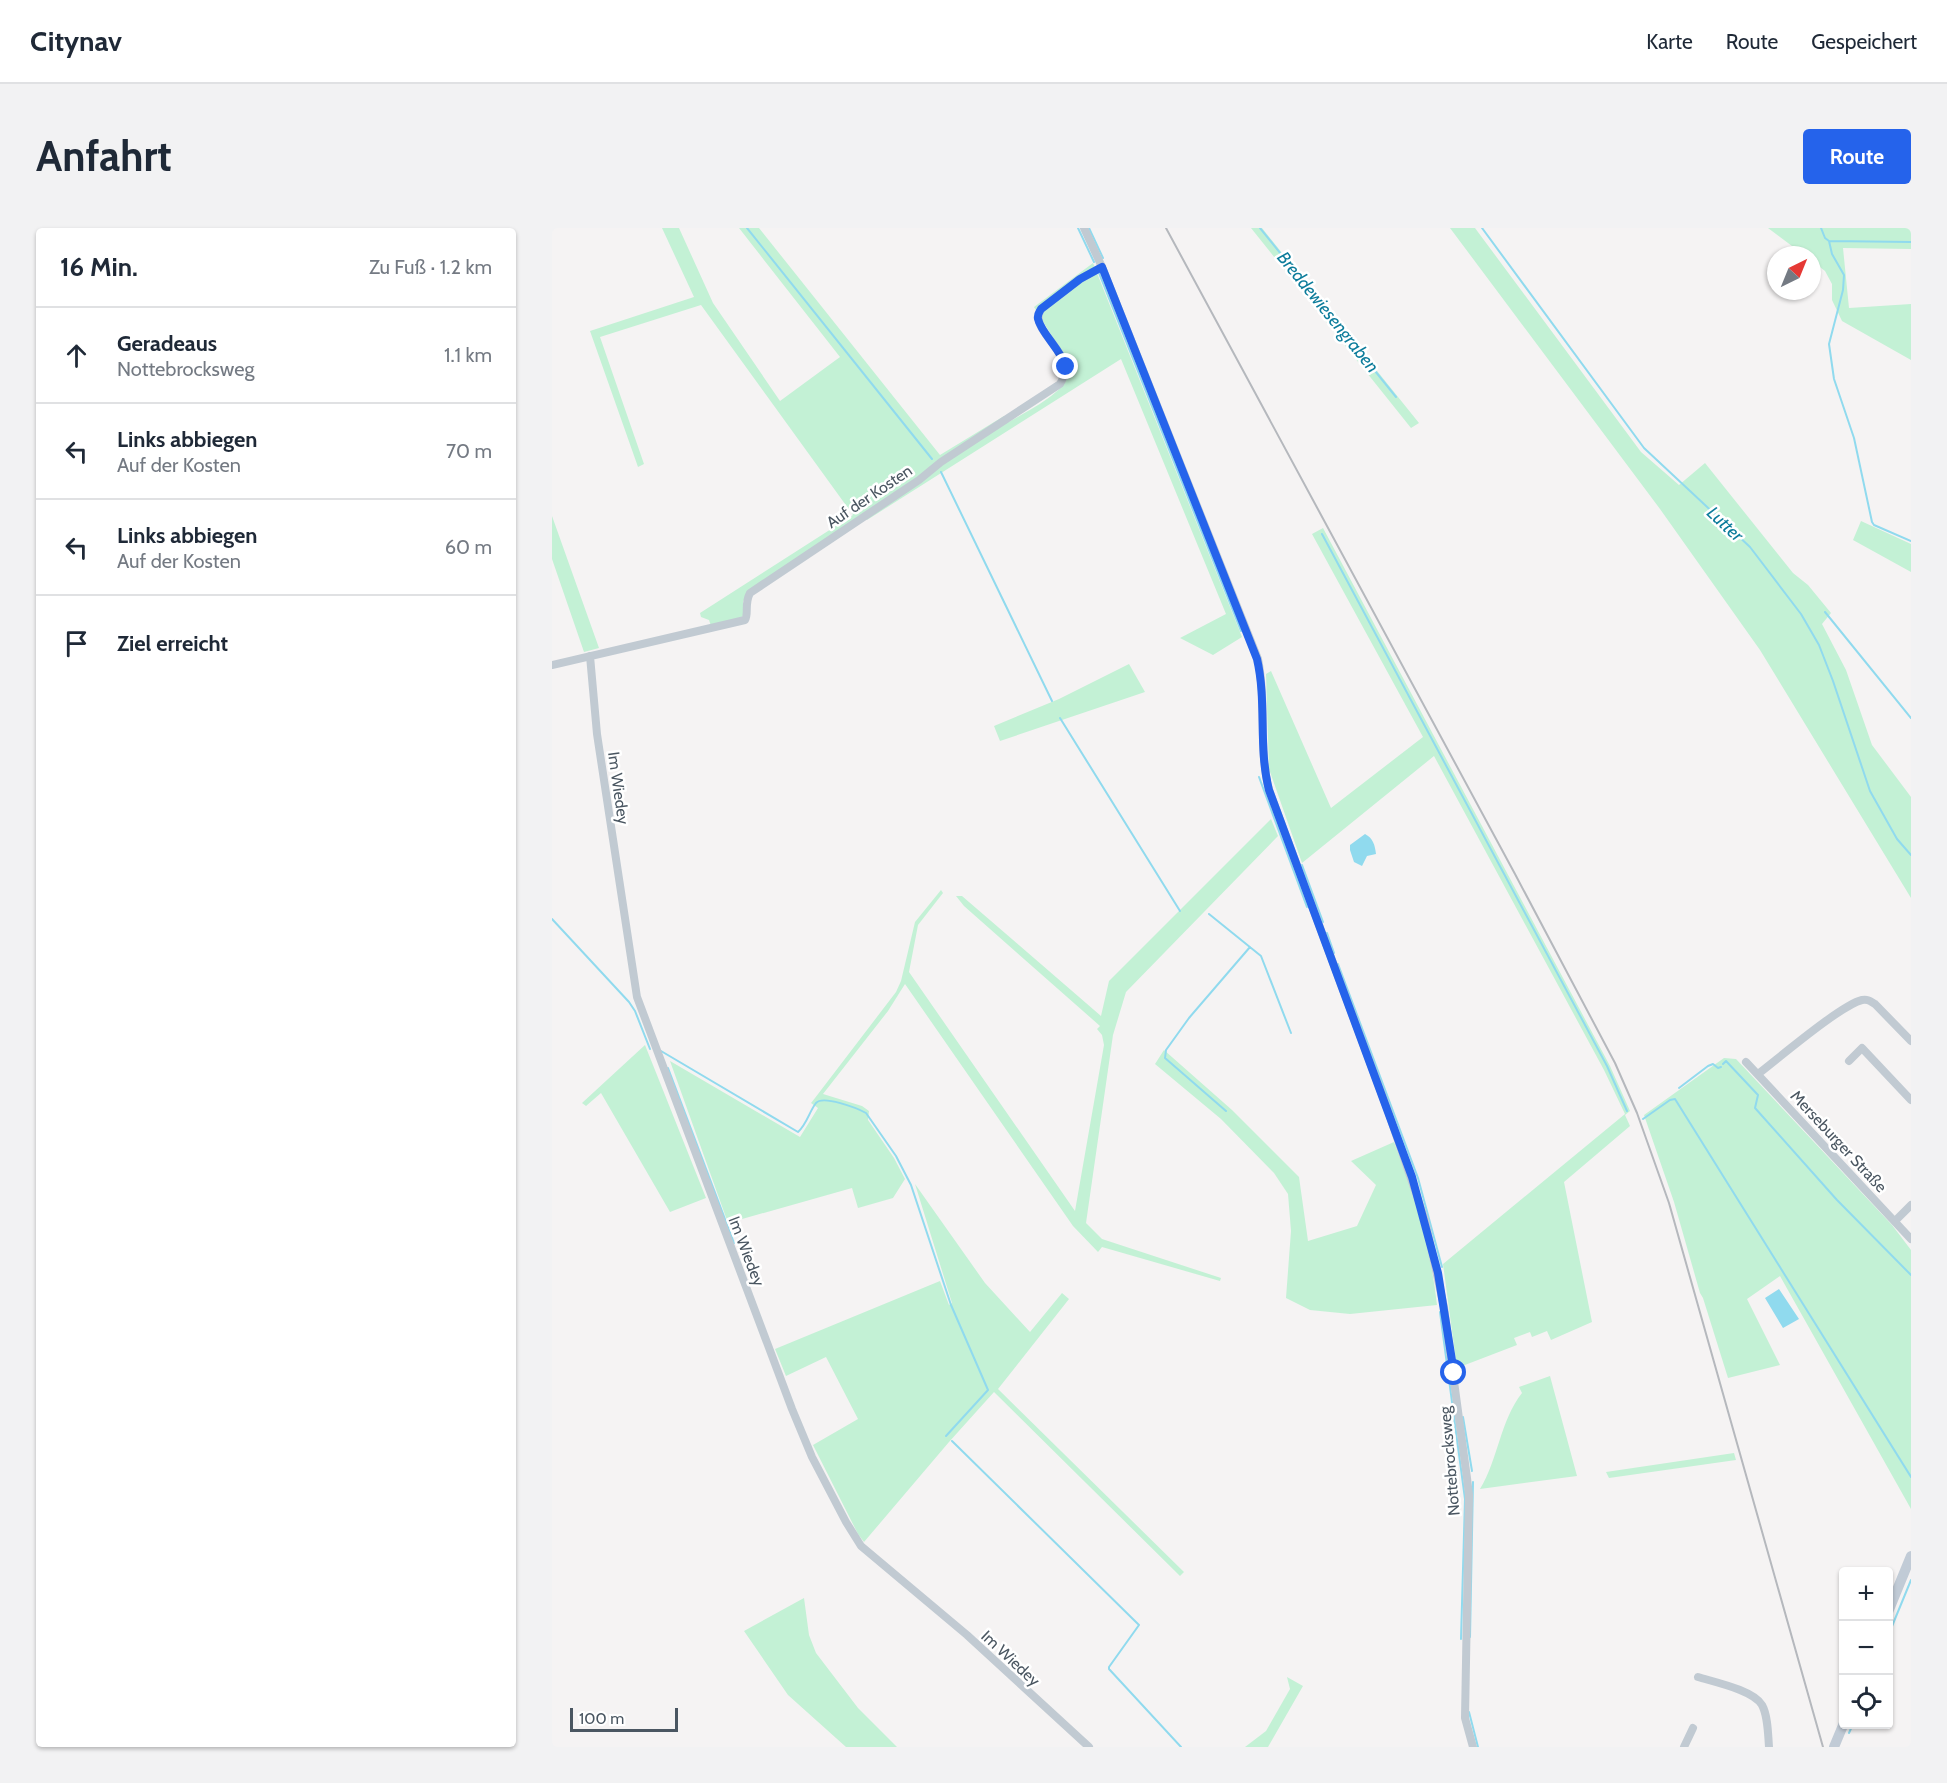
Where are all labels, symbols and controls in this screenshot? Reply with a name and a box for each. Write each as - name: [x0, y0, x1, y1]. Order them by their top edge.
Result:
- text: Citynav: [30, 24, 122, 58]
- text: Karte: [1646, 29, 1693, 54]
- text: Route: [1726, 29, 1778, 54]
- text: Gespeichert: [1811, 29, 1917, 54]
- button: Route: [1803, 129, 1911, 184]
- text: Anfahrt: [36, 130, 172, 182]
- north arrow: [1767, 246, 1821, 300]
- water label: Breddewiesengraben: [1272, 247, 1384, 377]
- text: 16 Min.: [60, 251, 138, 283]
- text: Zu Fuß · 1.2 km: [369, 255, 492, 279]
- text: Geradeaus: [117, 330, 217, 357]
- icon: ahead: [60, 339, 93, 372]
- text: 1.1 km: [444, 343, 492, 367]
- route end: [1052, 353, 1078, 379]
- text: Nottebrocksweg: [117, 357, 254, 381]
- text: Links abbiegen: [117, 426, 257, 453]
- icon: left: [60, 435, 93, 468]
- text: 70 m: [446, 439, 492, 463]
- text: Auf der Kosten: [117, 453, 241, 477]
- street label: Auf der Kosten: [823, 461, 916, 532]
- water label: Lutter: [1702, 502, 1749, 547]
- text: Links abbiegen: [117, 522, 257, 549]
- icon: left: [60, 531, 93, 564]
- text: 60 m: [445, 535, 492, 559]
- text: Auf der Kosten: [117, 549, 241, 573]
- icon: arrive: [60, 627, 93, 660]
- text: Ziel erreicht: [117, 630, 228, 657]
- street label: Im Wiedey: [604, 750, 633, 826]
- street label: Merseburger Straße: [1787, 1086, 1891, 1196]
- street label: Im Wiedey: [725, 1214, 769, 1289]
- route start: [1440, 1359, 1466, 1385]
- street label: Nottebrocksweg: [1435, 1404, 1464, 1517]
- map controls: [1839, 1567, 1893, 1729]
- button: +: [1839, 1567, 1893, 1621]
- button: −: [1839, 1621, 1893, 1675]
- street label: Im Wiedey: [977, 1626, 1044, 1690]
- button: locate: [1839, 1675, 1893, 1729]
- scale bar: [570, 1705, 678, 1732]
- text: 100 m: [579, 1709, 624, 1728]

